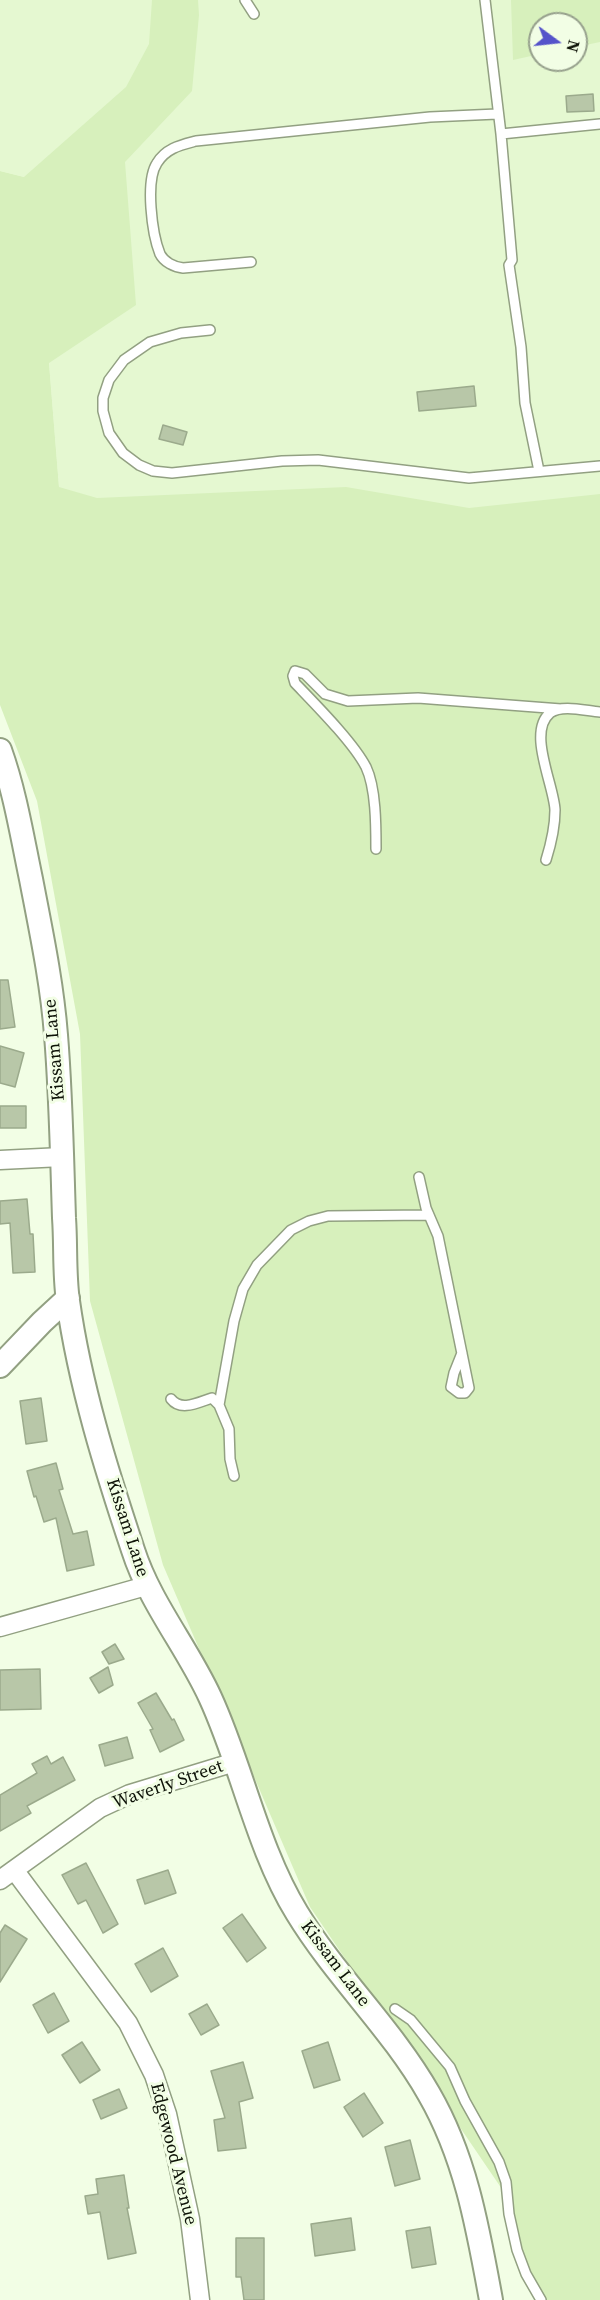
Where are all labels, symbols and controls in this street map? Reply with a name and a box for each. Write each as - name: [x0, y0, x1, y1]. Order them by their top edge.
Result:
- north arrow: [528, 12, 588, 72]
- text: N: [561, 38, 586, 55]
- street label: Kissam Lane: [40, 998, 70, 1102]
- street label: Kissam Lane: [101, 1476, 153, 1580]
- street label: Waverly Street: [110, 1756, 226, 1814]
- street label: Kissam Lane: [296, 1917, 374, 2011]
- street label: Edgewood Avenue: [145, 2081, 201, 2227]

